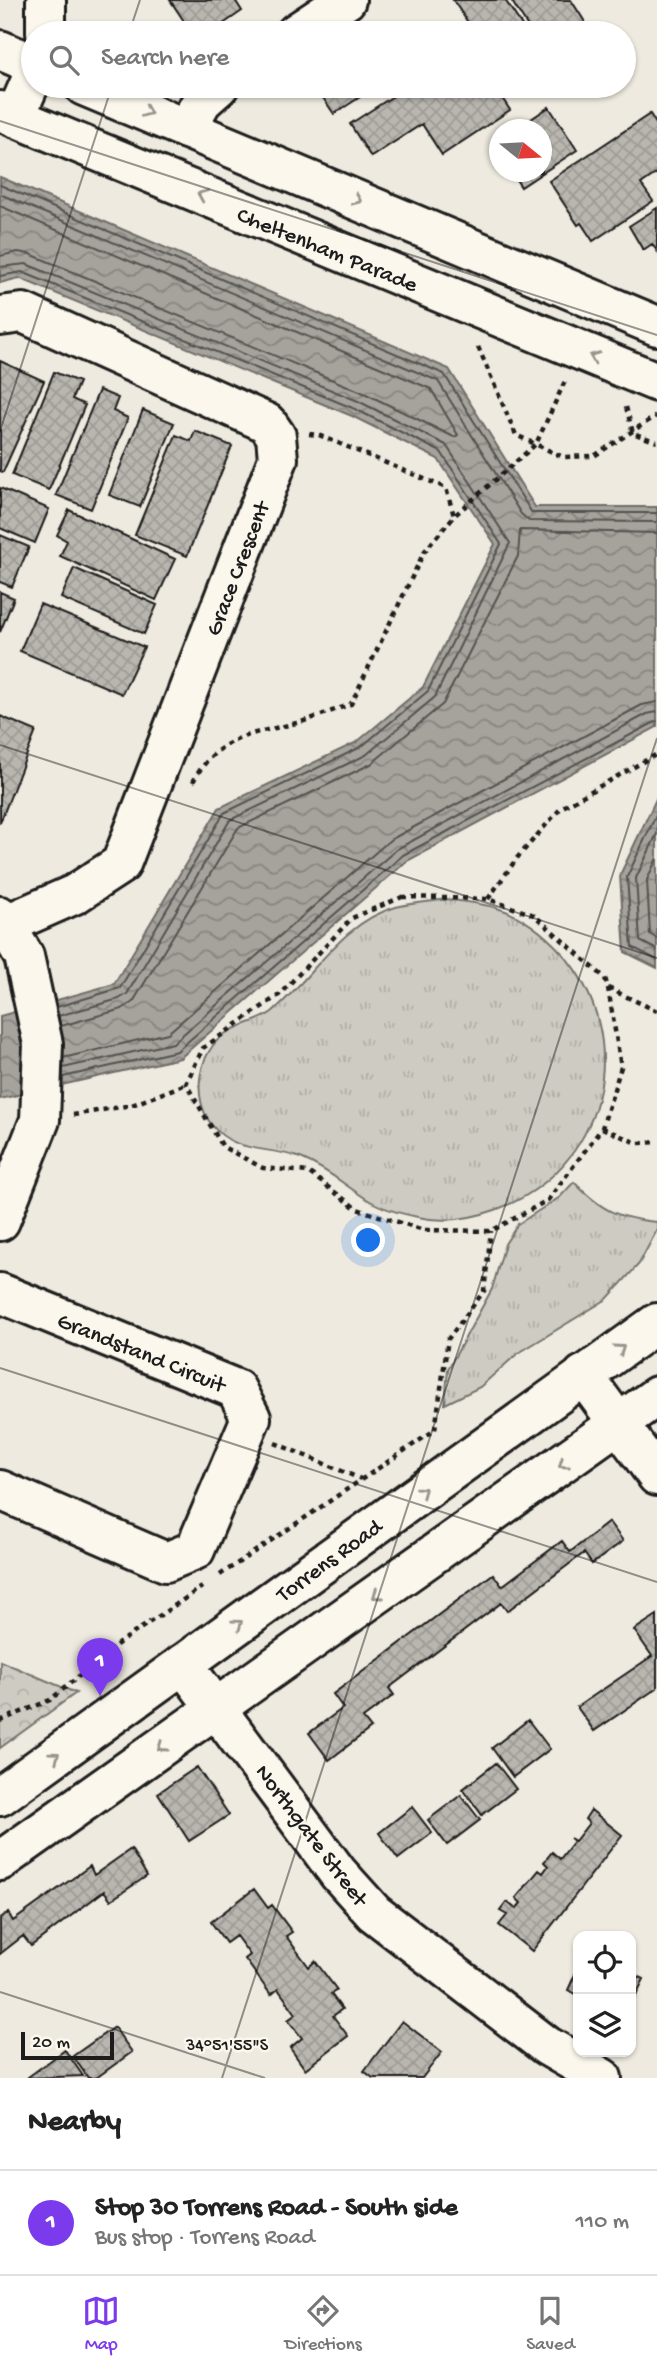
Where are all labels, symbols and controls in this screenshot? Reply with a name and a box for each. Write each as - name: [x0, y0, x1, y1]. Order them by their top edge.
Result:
- search box: [21, 21, 636, 98]
- icon: search: [45, 41, 83, 79]
- text: Search here: [101, 44, 229, 75]
- one-way arrow: [140, 104, 153, 118]
- north arrow: [489, 119, 552, 182]
- one-way arrow: [197, 190, 209, 204]
- one-way arrow: [350, 192, 362, 206]
- street label: Cheltenham Parade: [232, 203, 422, 300]
- one-way arrow: [588, 351, 600, 365]
- street label: Grace Crescent: [201, 497, 278, 640]
- your location: [351, 1223, 385, 1257]
- street label: Grandstand Circuit: [53, 1308, 230, 1401]
- one-way arrow: [612, 1345, 625, 1357]
- one-way arrow: [558, 1456, 571, 1468]
- one-way arrow: [414, 1487, 427, 1499]
- street label: Torrens Road: [270, 1514, 389, 1610]
- one-way arrow: [372, 1587, 385, 1599]
- one-way arrow: [230, 1620, 243, 1632]
- pin: 1: [77, 1638, 123, 1696]
- one-way arrow: [157, 1739, 170, 1751]
- one-way arrow: [47, 1752, 60, 1765]
- street label: Northgate Street: [248, 1760, 373, 1914]
- map controls: [573, 1931, 636, 2057]
- button: locate: [573, 1931, 636, 1994]
- button: layers: [573, 1994, 636, 2057]
- scale bar: [21, 2029, 114, 2061]
- text: 20 m: [32, 2032, 70, 2055]
- text: 34°51'55"S: [185, 2036, 269, 2057]
- text: Nearby: [28, 2106, 121, 2141]
- text: Stop 30 Torrens Road - South side: [95, 2194, 458, 2225]
- text: 1: [46, 2209, 56, 2236]
- text: 110 m: [576, 2209, 629, 2236]
- text: Bus stop · Torrens Road: [95, 2225, 315, 2252]
- tab: Map: [82, 2292, 120, 2357]
- tab: Directions: [285, 2292, 362, 2357]
- tab: Saved: [526, 2292, 575, 2357]

